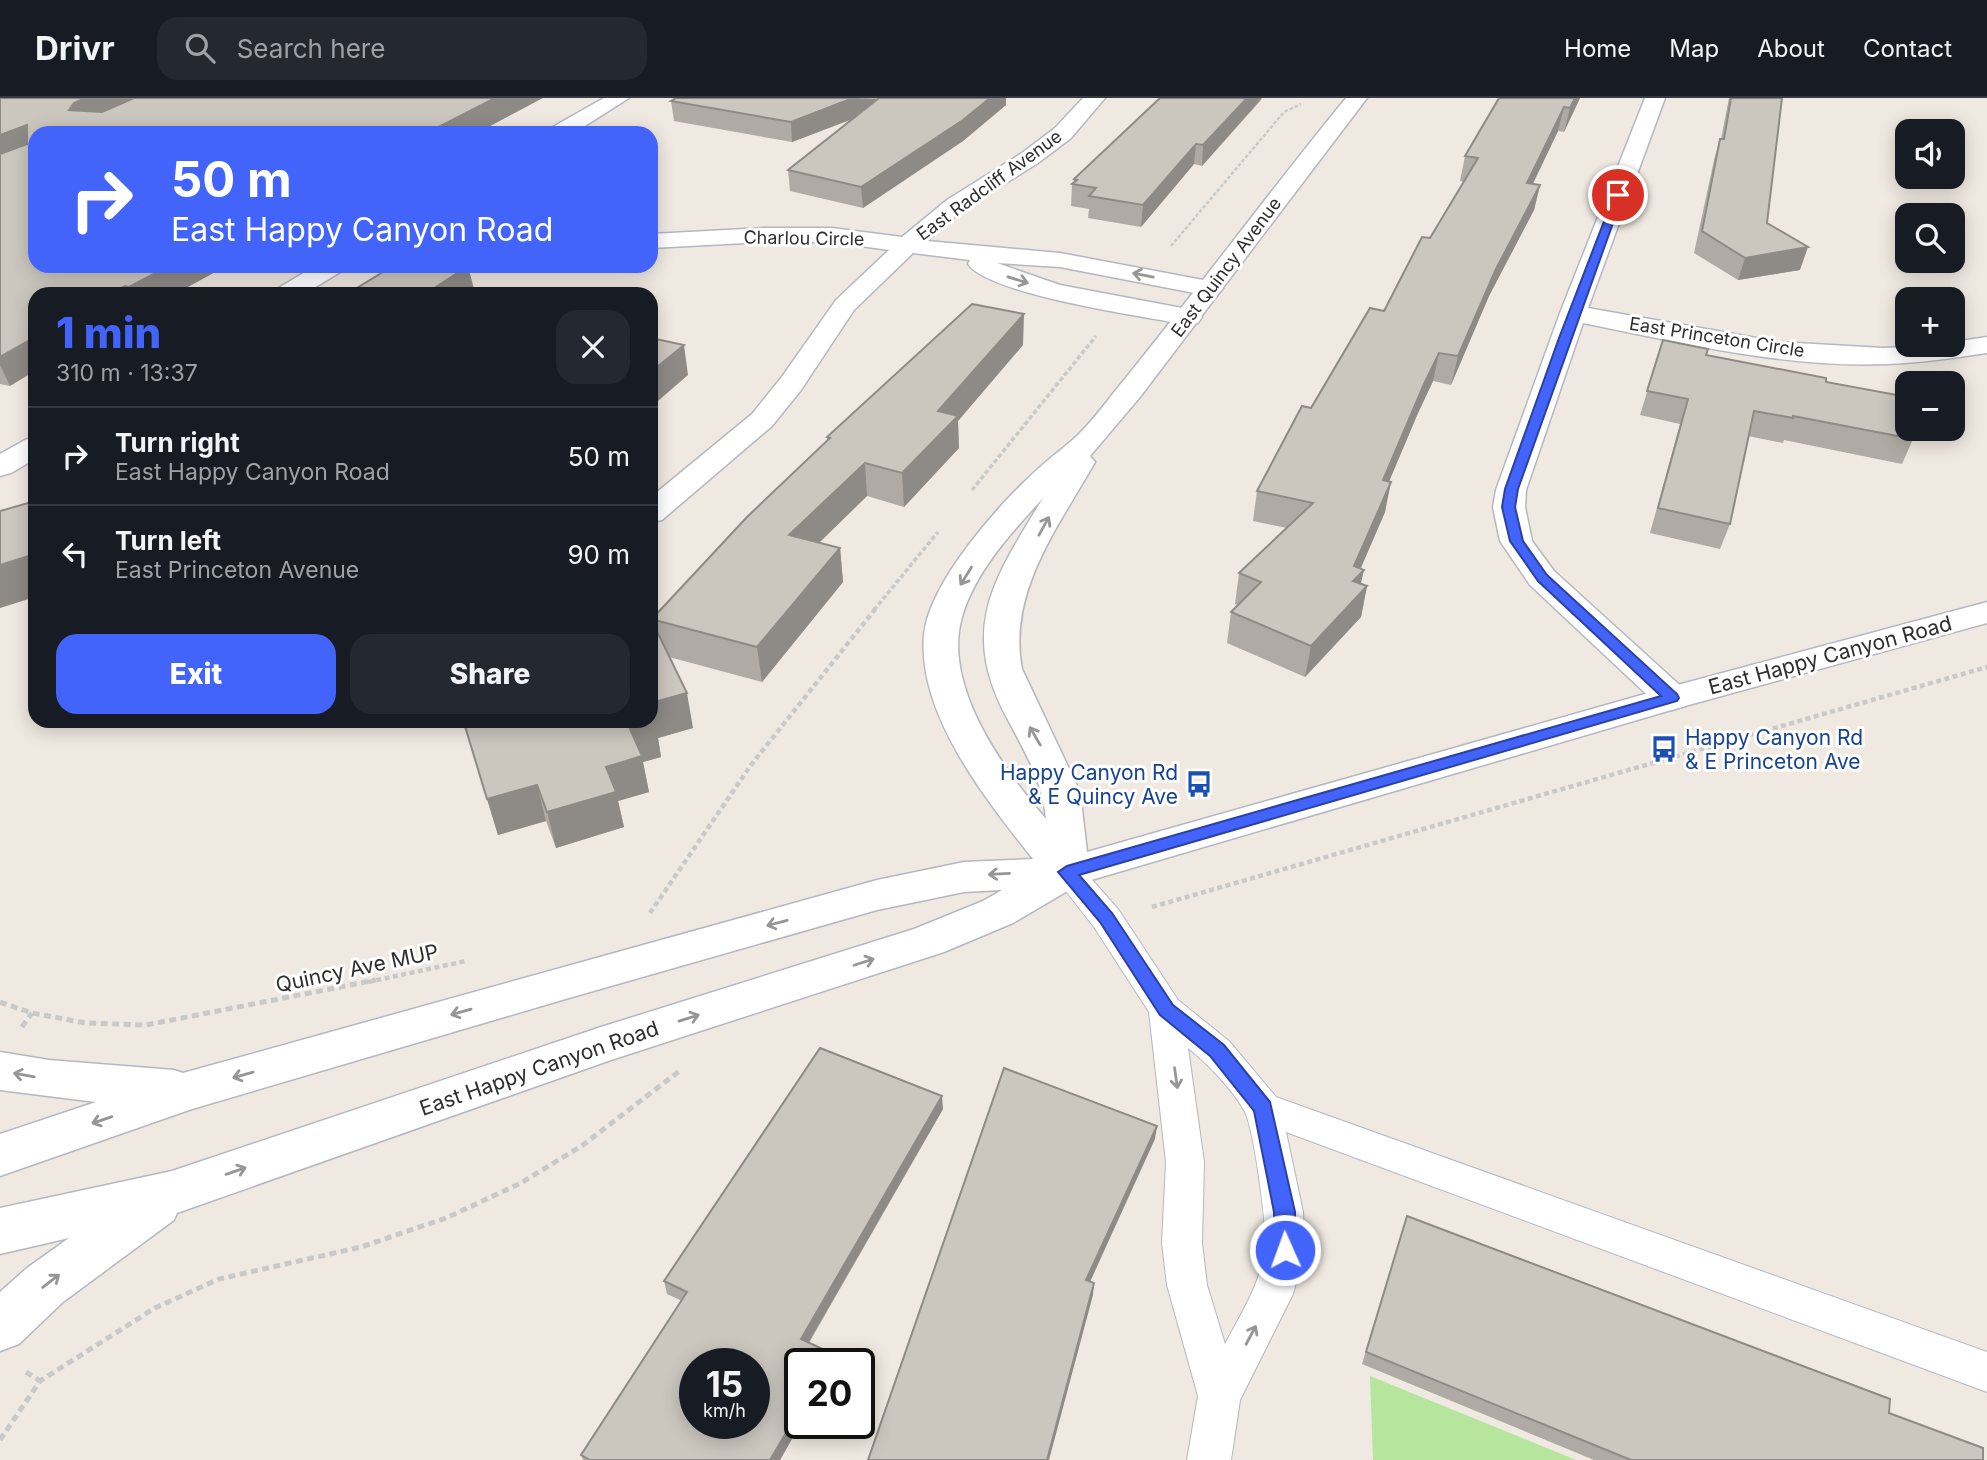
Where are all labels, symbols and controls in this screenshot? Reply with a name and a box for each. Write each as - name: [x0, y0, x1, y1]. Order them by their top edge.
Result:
- search box: [157, 17, 647, 80]
- text: Drivr: [35, 28, 115, 68]
- icon: search: [181, 29, 219, 67]
- text: Search here: [237, 33, 385, 64]
- text: Home: [1564, 34, 1631, 63]
- text: Map: [1669, 34, 1719, 63]
- text: About: [1757, 34, 1825, 63]
- text: Contact: [1863, 34, 1952, 63]
- map controls: [1895, 119, 1965, 441]
- button: sound: [1895, 119, 1965, 189]
- street label: East Radcliff Avenue: [912, 125, 1066, 245]
- text: 50 m: [171, 150, 292, 209]
- icon: right: [56, 154, 147, 245]
- pin: [1588, 165, 1648, 225]
- icon: arrive: [1599, 176, 1637, 214]
- street label: East Quincy Avenue: [1167, 193, 1285, 341]
- button: search: [1895, 203, 1965, 273]
- text: East Happy Canyon Road: [171, 210, 553, 249]
- street label: Charlou Circle: [743, 226, 865, 250]
- one-way arrow: [1133, 268, 1155, 282]
- one-way arrow: [1007, 274, 1029, 287]
- button: +: [1895, 287, 1965, 357]
- text: 1 min: [56, 307, 161, 358]
- button: close: [556, 310, 630, 384]
- street label: East Princeton Circle: [1628, 313, 1806, 361]
- text: 310 m · 13:37: [56, 359, 198, 387]
- button: −: [1895, 371, 1965, 441]
- text: Turn right: [115, 427, 240, 458]
- icon: right: [56, 437, 94, 475]
- text: 50 m: [568, 441, 630, 472]
- text: East Happy Canyon Road: [115, 458, 390, 486]
- one-way arrow: [1038, 516, 1051, 537]
- text: Turn left: [115, 525, 221, 556]
- icon: left: [56, 535, 94, 573]
- text: 90 m: [567, 539, 630, 570]
- text: East Princeton Avenue: [115, 556, 359, 584]
- one-way arrow: [959, 565, 973, 585]
- street label: East Happy Canyon Road: [1706, 610, 1954, 700]
- button: Exit: [56, 634, 336, 714]
- button: Share: [350, 634, 630, 714]
- place label: Happy Canyon Rd & E Princeton Ave: [1685, 725, 1863, 774]
- one-way arrow: [1028, 727, 1042, 747]
- bus stop icon: Happy Canyon Rd & E Princeton Ave: [1649, 734, 1679, 764]
- place label: Happy Canyon Rd & E Quincy Ave: [1000, 760, 1178, 809]
- bus stop icon: Happy Canyon Rd & E Quincy Ave: [1184, 769, 1214, 799]
- one-way arrow: [988, 868, 1010, 881]
- one-way arrow: [766, 917, 789, 930]
- street label: Quincy Ave MUP: [273, 939, 441, 997]
- one-way arrow: [853, 955, 875, 967]
- one-way arrow: [451, 1006, 473, 1019]
- one-way arrow: [678, 1010, 700, 1023]
- street label: East Happy Canyon Road: [416, 1015, 662, 1121]
- one-way arrow: [1169, 1066, 1182, 1089]
- one-way arrow: [13, 1068, 36, 1081]
- one-way arrow: [232, 1069, 254, 1082]
- one-way arrow: [91, 1115, 113, 1127]
- one-way arrow: [225, 1164, 247, 1176]
- position arrow: [1248, 1213, 1322, 1287]
- one-way arrow: [42, 1273, 60, 1289]
- one-way arrow: [1244, 1326, 1258, 1346]
- speed limit sign: 20: [784, 1348, 875, 1439]
- text: 15: [706, 1363, 743, 1405]
- text: km/h: [703, 1400, 746, 1421]

